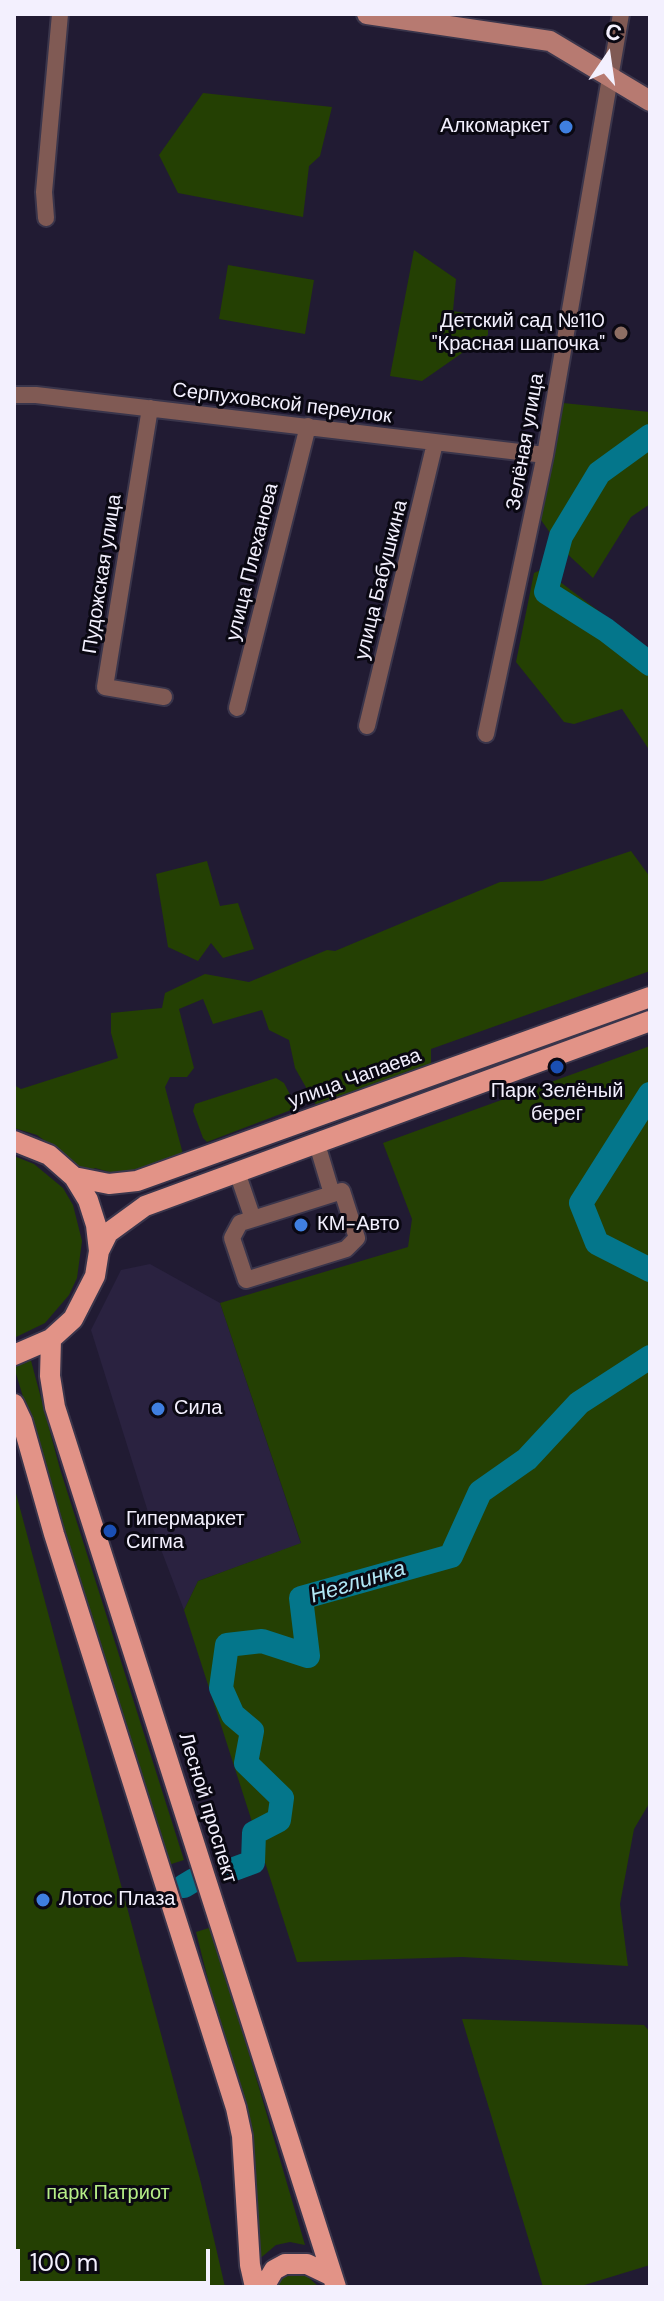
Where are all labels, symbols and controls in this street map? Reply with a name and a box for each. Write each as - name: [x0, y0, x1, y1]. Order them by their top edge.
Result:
- north arrow: [568, 16, 648, 96]
- text: С: [603, 16, 625, 48]
- place label: Алкомаркет: [440, 115, 550, 139]
- marker: Алкомаркет: [557, 118, 575, 136]
- place label: Детский сад №110 "Красная шапочка": [432, 310, 605, 357]
- marker: Детский сад №110 "Красная шапочка": [612, 324, 630, 342]
- street label: Зелёная улица: [502, 372, 550, 512]
- street label: Серпуховской переулок: [171, 379, 393, 429]
- street label: улица Плеханова: [222, 481, 284, 643]
- street label: Пудожская улица: [79, 493, 127, 655]
- street label: улица Бабушкина: [351, 498, 413, 662]
- street label: улица Чапаева: [285, 1044, 425, 1114]
- marker: Парк Зелёный берег: [548, 1058, 566, 1076]
- place label: Парк Зелёный берег: [491, 1080, 623, 1127]
- place label: КМ-Авто: [317, 1213, 400, 1237]
- marker: КМ-Авто: [292, 1216, 310, 1234]
- place label: Сила: [174, 1397, 222, 1421]
- marker: Сила: [149, 1400, 167, 1418]
- place label: Гипермаркет Сигма: [126, 1508, 245, 1555]
- marker: Гипермаркет Сигма: [101, 1522, 119, 1540]
- water label: Неглинка: [307, 1556, 409, 1610]
- street label: Лесной проспект: [173, 1730, 241, 1886]
- place label: Лотос Плаза: [59, 1888, 175, 1912]
- marker: Лотос Плаза: [34, 1891, 52, 1909]
- park label: парк Патриот: [46, 2182, 170, 2206]
- scale bar: [20, 2233, 214, 2283]
- text: 100 m: [30, 2247, 98, 2278]

